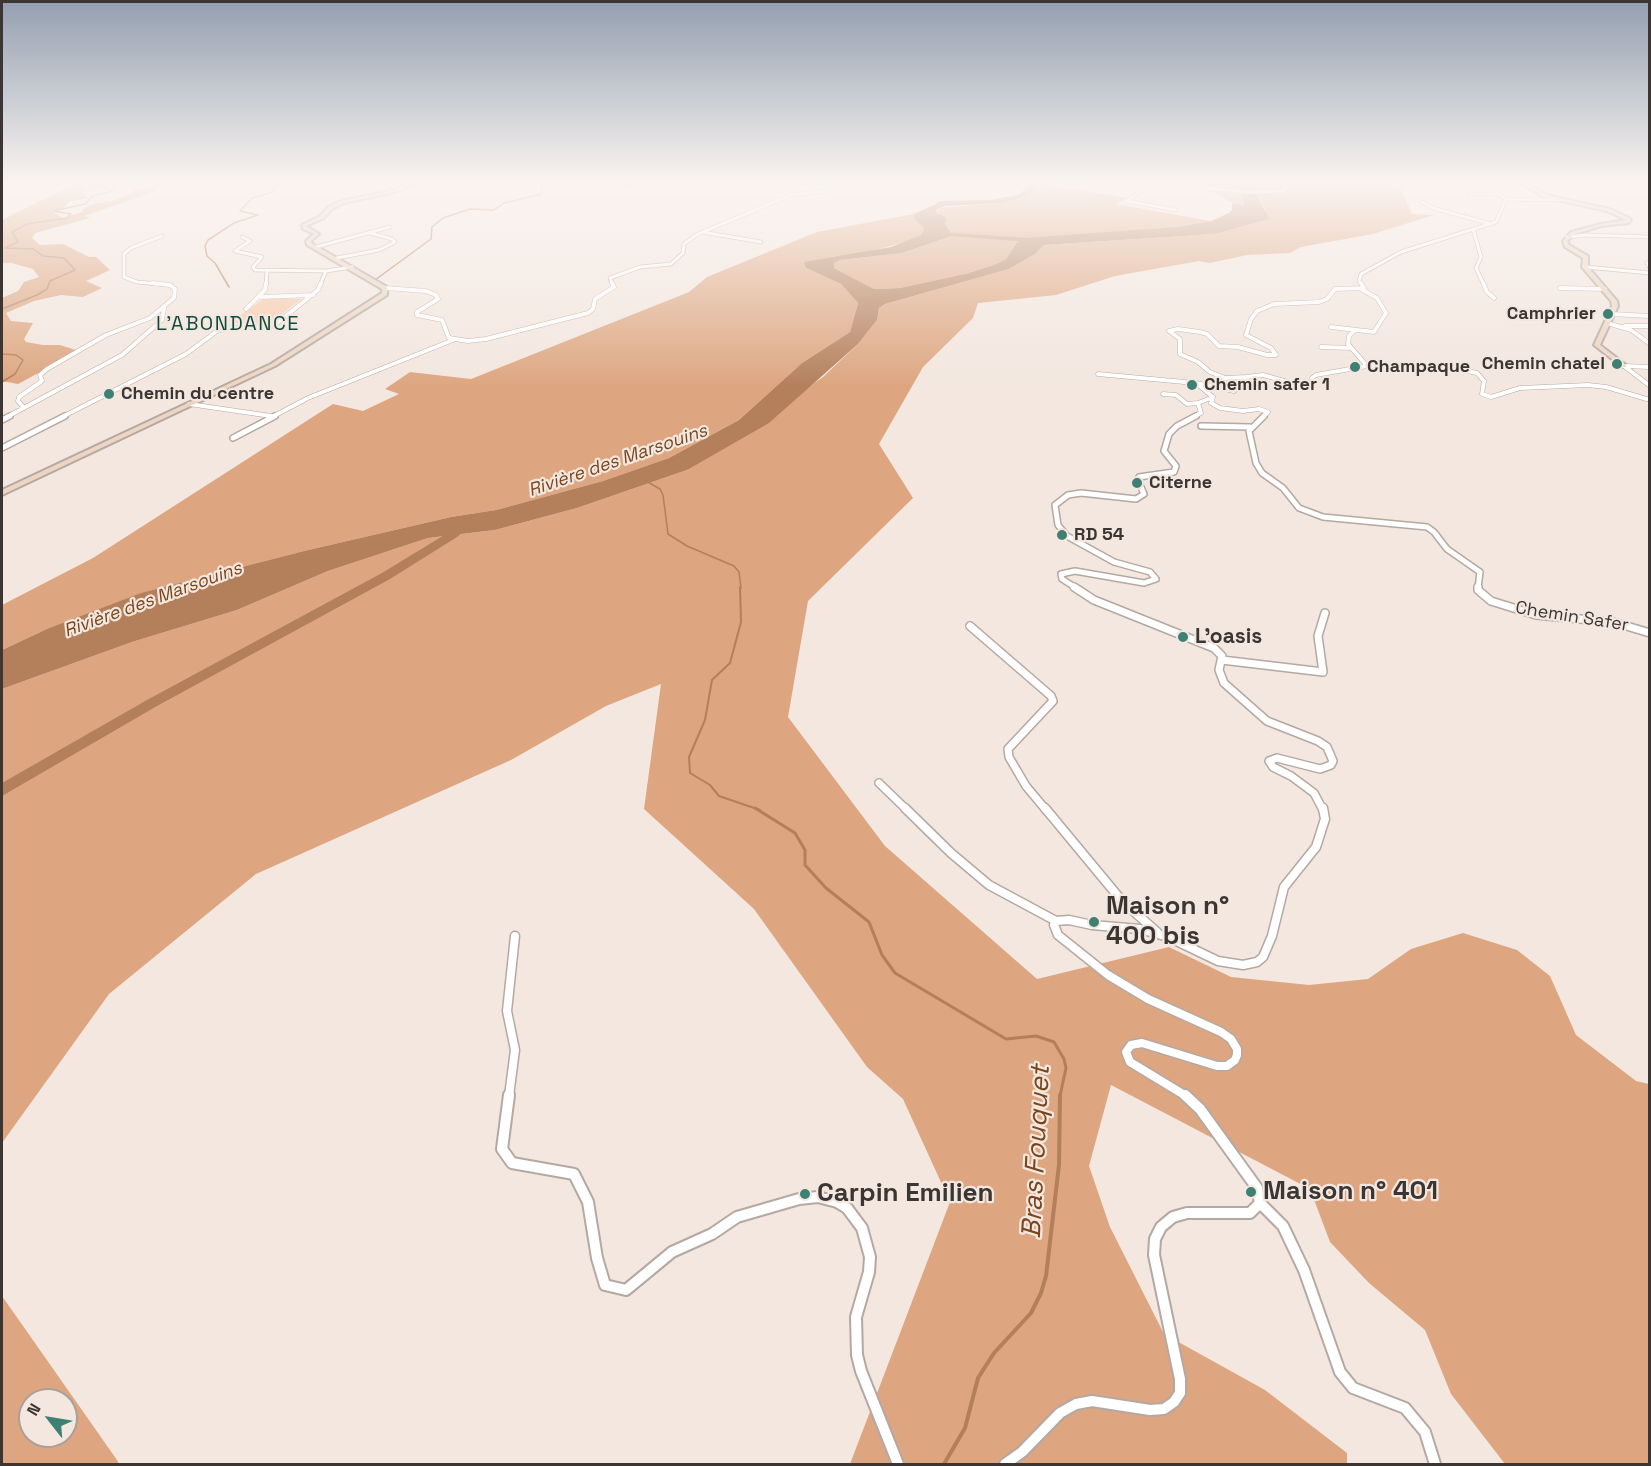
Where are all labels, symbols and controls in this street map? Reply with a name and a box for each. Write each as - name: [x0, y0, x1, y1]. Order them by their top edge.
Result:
- place label: Camphrier: [1507, 303, 1596, 325]
- marker: Camphrier: [1601, 307, 1615, 321]
- district label: L'ABONDANCE: [156, 313, 300, 337]
- place label: Chemin chatel: [1482, 353, 1605, 375]
- place label: Champaque: [1367, 356, 1470, 378]
- marker: Chemin chatel: [1610, 357, 1624, 371]
- marker: Champaque: [1348, 360, 1362, 374]
- place label: Chemin safer 1: [1204, 374, 1330, 396]
- marker: Chemin safer 1: [1185, 378, 1199, 392]
- place label: Chemin du centre: [121, 383, 274, 405]
- marker: Chemin du centre: [102, 387, 116, 401]
- water label: Rivière des Marsouins: [526, 420, 710, 502]
- place label: Citerne: [1149, 472, 1212, 494]
- marker: Citerne: [1130, 476, 1144, 490]
- place label: RD 54: [1074, 524, 1124, 546]
- marker: RD 54: [1055, 528, 1069, 542]
- water label: Rivière des Marsouins: [61, 558, 245, 642]
- street label: Chemin Safer: [1514, 597, 1630, 637]
- place label: L'oasis: [1195, 624, 1262, 650]
- marker: L'oasis: [1176, 630, 1190, 644]
- place label: Maison n° 400 bis: [1106, 891, 1229, 952]
- marker: Maison n° 400 bis: [1087, 915, 1101, 929]
- water label: Bras Fouquet: [1016, 1064, 1058, 1240]
- place label: Maison n° 401: [1263, 1176, 1438, 1208]
- place label: Carpin Emilien: [817, 1178, 994, 1210]
- marker: Maison n° 401: [1244, 1185, 1258, 1199]
- marker: Carpin Emilien: [798, 1187, 812, 1201]
- north arrow: [18, 1388, 78, 1448]
- text: N: [22, 1400, 46, 1420]

